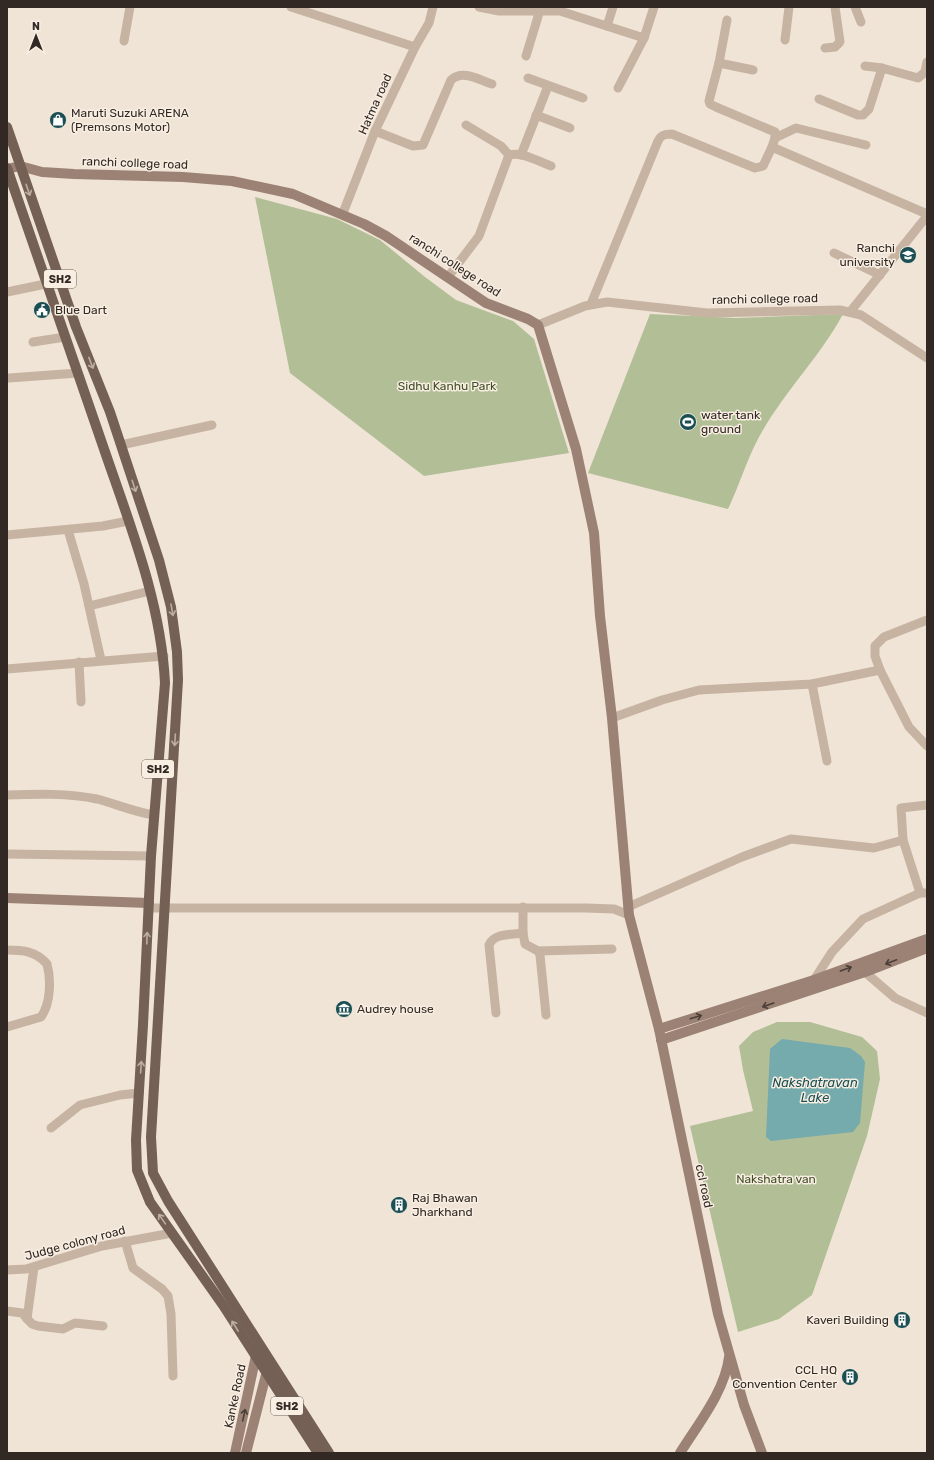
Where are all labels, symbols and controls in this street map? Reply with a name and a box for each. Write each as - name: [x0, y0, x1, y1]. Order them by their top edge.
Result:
- north arrow: [16, 16, 56, 56]
- text: N: [32, 20, 40, 33]
- street label: Hatma road: [355, 71, 395, 137]
- place label: Maruti Suzuki ARENA (Premsons Motor): [71, 106, 189, 134]
- shop icon: Maruti Suzuki ARENA (Premsons Motor): [48, 110, 68, 130]
- street label: ranchi college road: [82, 154, 188, 172]
- one-way arrow: [25, 184, 33, 196]
- street label: ranchi college road: [407, 230, 503, 300]
- place label: Ranchi university: [840, 241, 895, 269]
- school or university icon: Ranchi university: [898, 245, 918, 265]
- road number: SH2: [44, 270, 76, 288]
- street label: ranchi college road: [712, 291, 818, 307]
- public building icon: Blue Dart: [32, 300, 52, 320]
- place label: Blue Dart: [55, 303, 107, 317]
- one-way arrow: [87, 357, 95, 369]
- park label: Sidhu Kanhu Park: [398, 379, 497, 393]
- place label: water tank ground: [701, 408, 761, 436]
- sports icon: water tank ground: [678, 412, 698, 432]
- one-way arrow: [131, 479, 138, 492]
- one-way arrow: [168, 603, 176, 616]
- one-way arrow: [172, 733, 179, 746]
- road number: SH2: [142, 760, 174, 778]
- one-way arrow: [144, 932, 151, 945]
- one-way arrow: [885, 959, 897, 967]
- one-way arrow: [840, 964, 852, 972]
- museum icon: Audrey house: [334, 999, 354, 1019]
- one-way arrow: [762, 1001, 774, 1009]
- place label: Audrey house: [357, 1002, 434, 1016]
- one-way arrow: [689, 1013, 701, 1021]
- one-way arrow: [137, 1061, 144, 1074]
- water label: Nakshatravan Lake: [772, 1075, 858, 1105]
- street label: ccl road: [693, 1163, 715, 1209]
- park label: Nakshatra van: [736, 1172, 816, 1186]
- place label: Raj Bhawan Jharkhand: [412, 1191, 478, 1219]
- building icon: Raj Bhawan Jharkhand: [389, 1195, 409, 1215]
- one-way arrow: [158, 1213, 166, 1224]
- street label: Judge colony road: [23, 1223, 127, 1263]
- building icon: Kaveri Building: [892, 1310, 912, 1330]
- place label: Kaveri Building: [806, 1313, 889, 1327]
- one-way arrow: [231, 1320, 239, 1332]
- street label: Kanke Road: [221, 1363, 249, 1429]
- place label: CCL HQ Convention Center: [732, 1363, 837, 1391]
- building icon: CCL HQ Convention Center: [840, 1367, 860, 1387]
- road number: SH2: [271, 1397, 303, 1415]
- one-way arrow: [241, 1409, 249, 1422]

